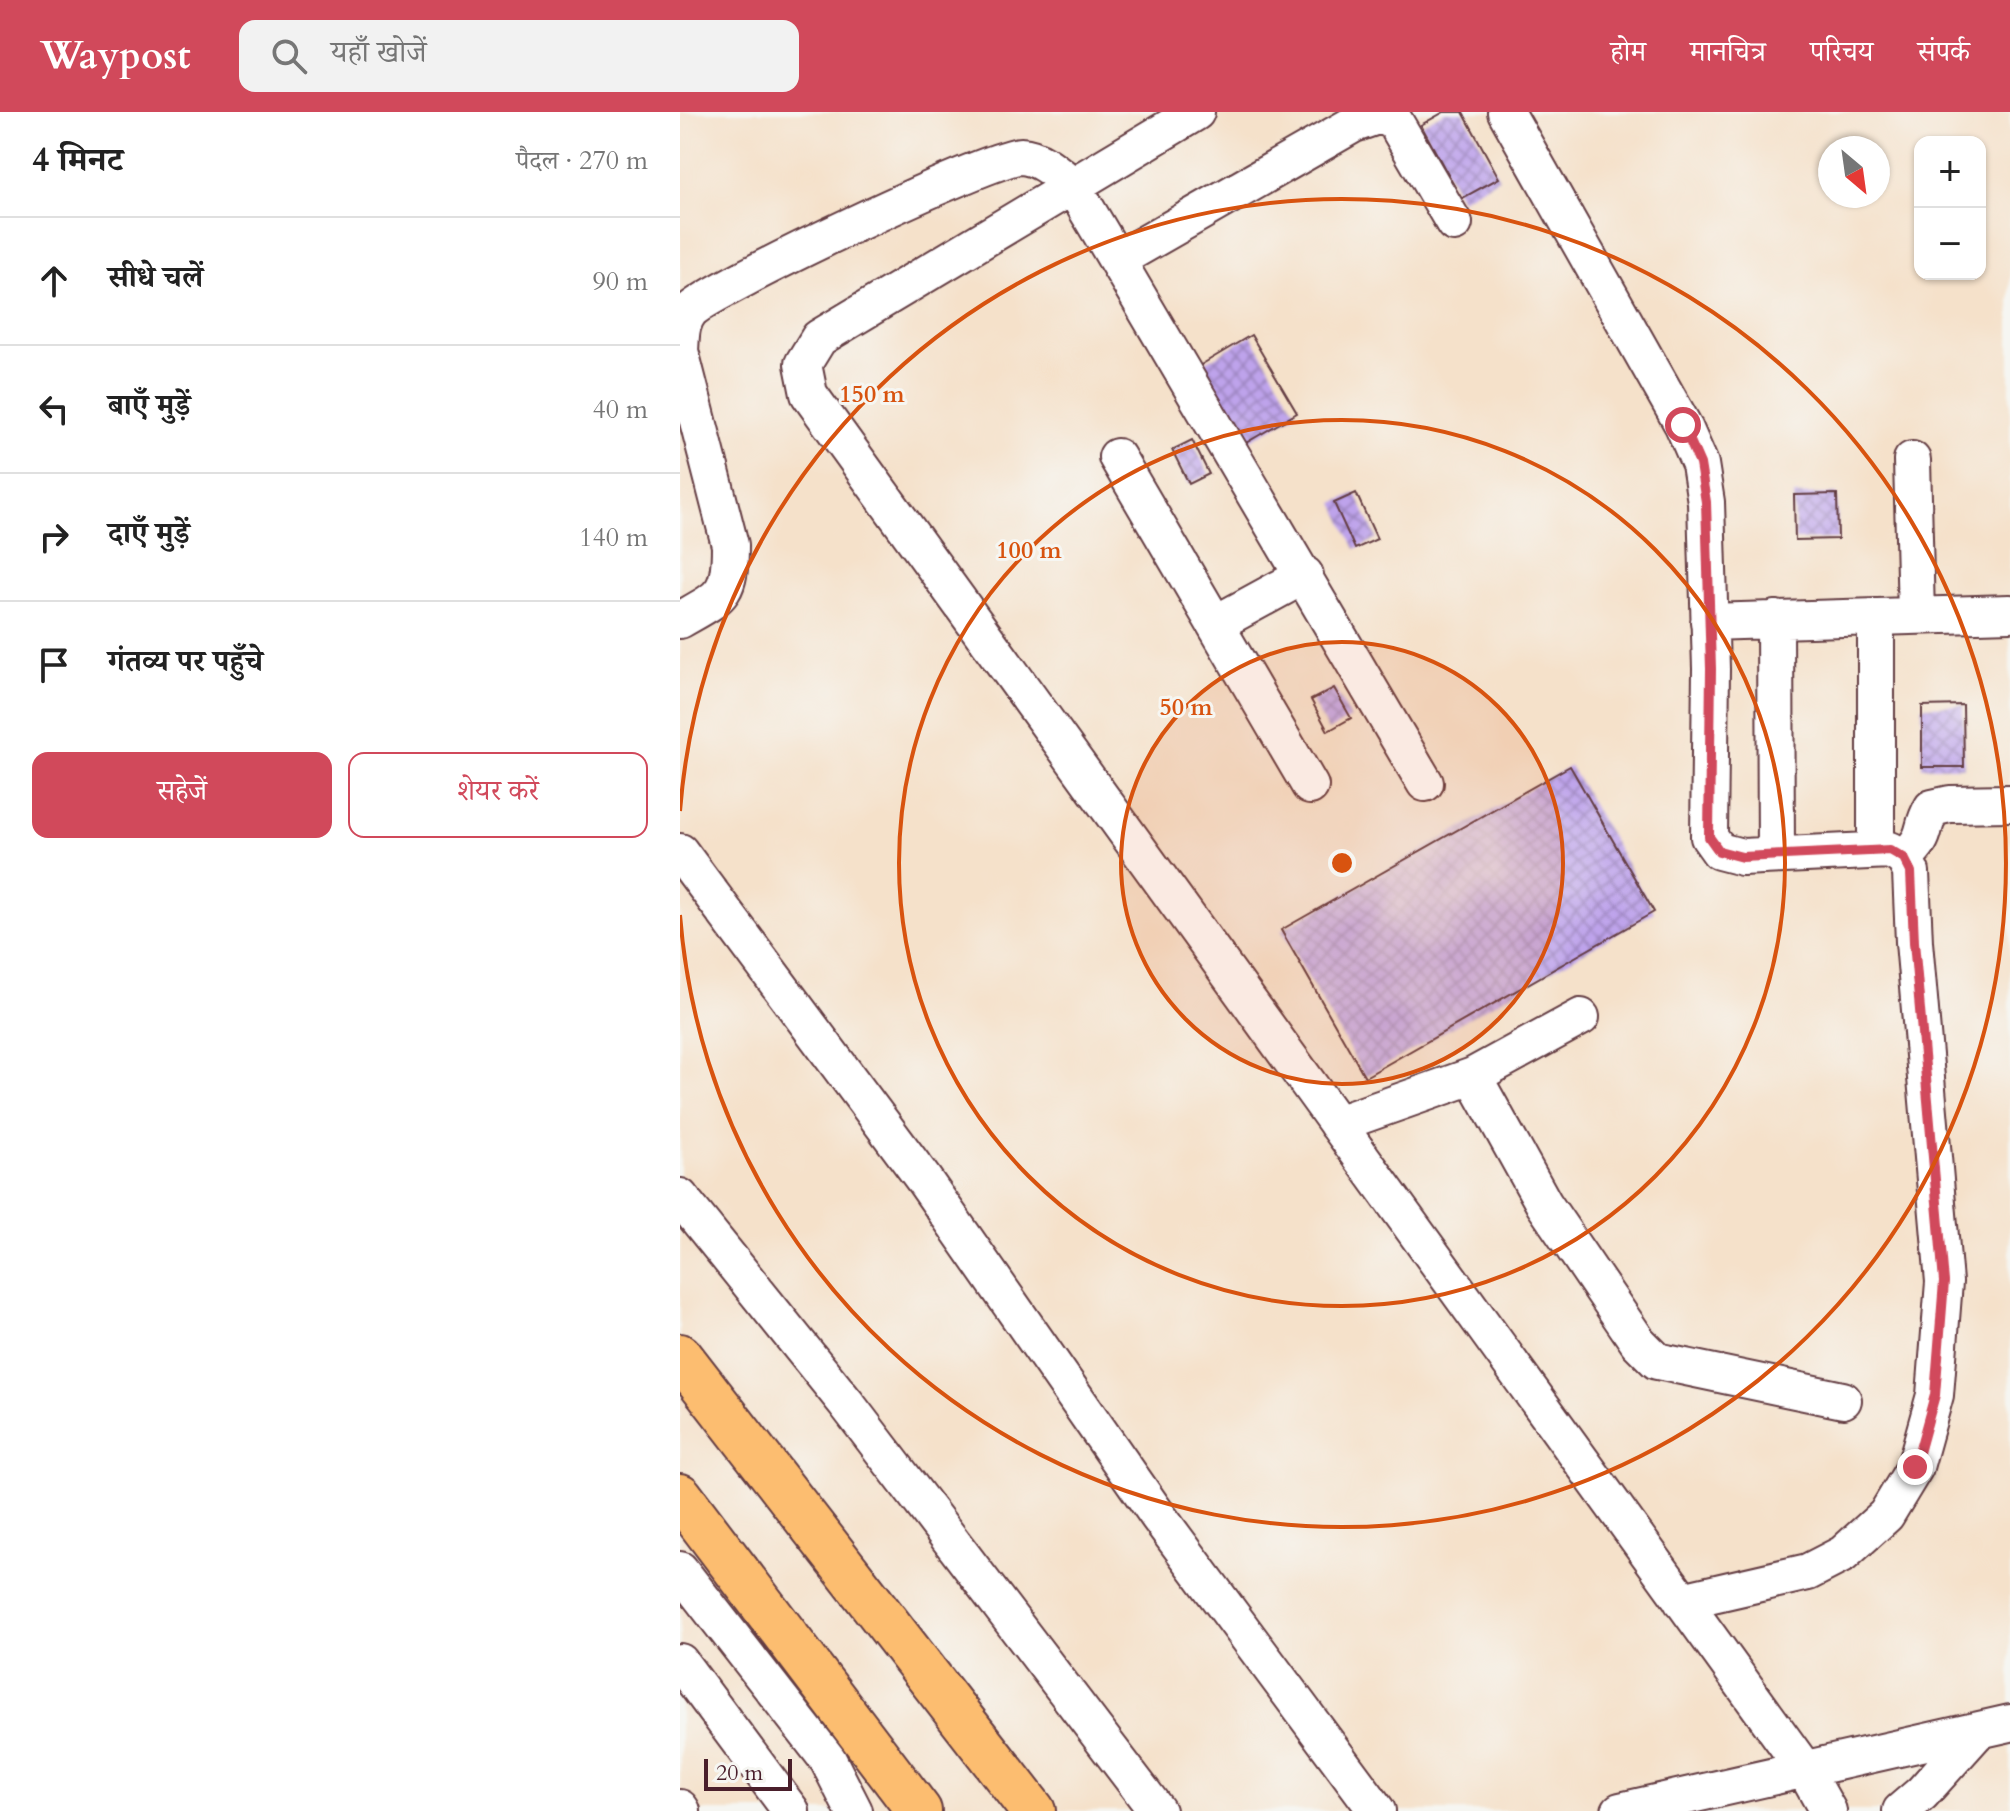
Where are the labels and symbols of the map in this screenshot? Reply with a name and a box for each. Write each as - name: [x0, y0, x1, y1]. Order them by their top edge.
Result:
- north arrow: [1818, 136, 1890, 208]
- text: 150 m: [839, 378, 906, 411]
- route start: [1665, 407, 1701, 443]
- text: 100 m: [996, 534, 1063, 567]
- text: 50 m: [1159, 691, 1213, 724]
- centre of rings: [1328, 849, 1356, 877]
- route end: [1897, 1449, 1933, 1485]
- scale bar: [704, 1755, 792, 1791]

